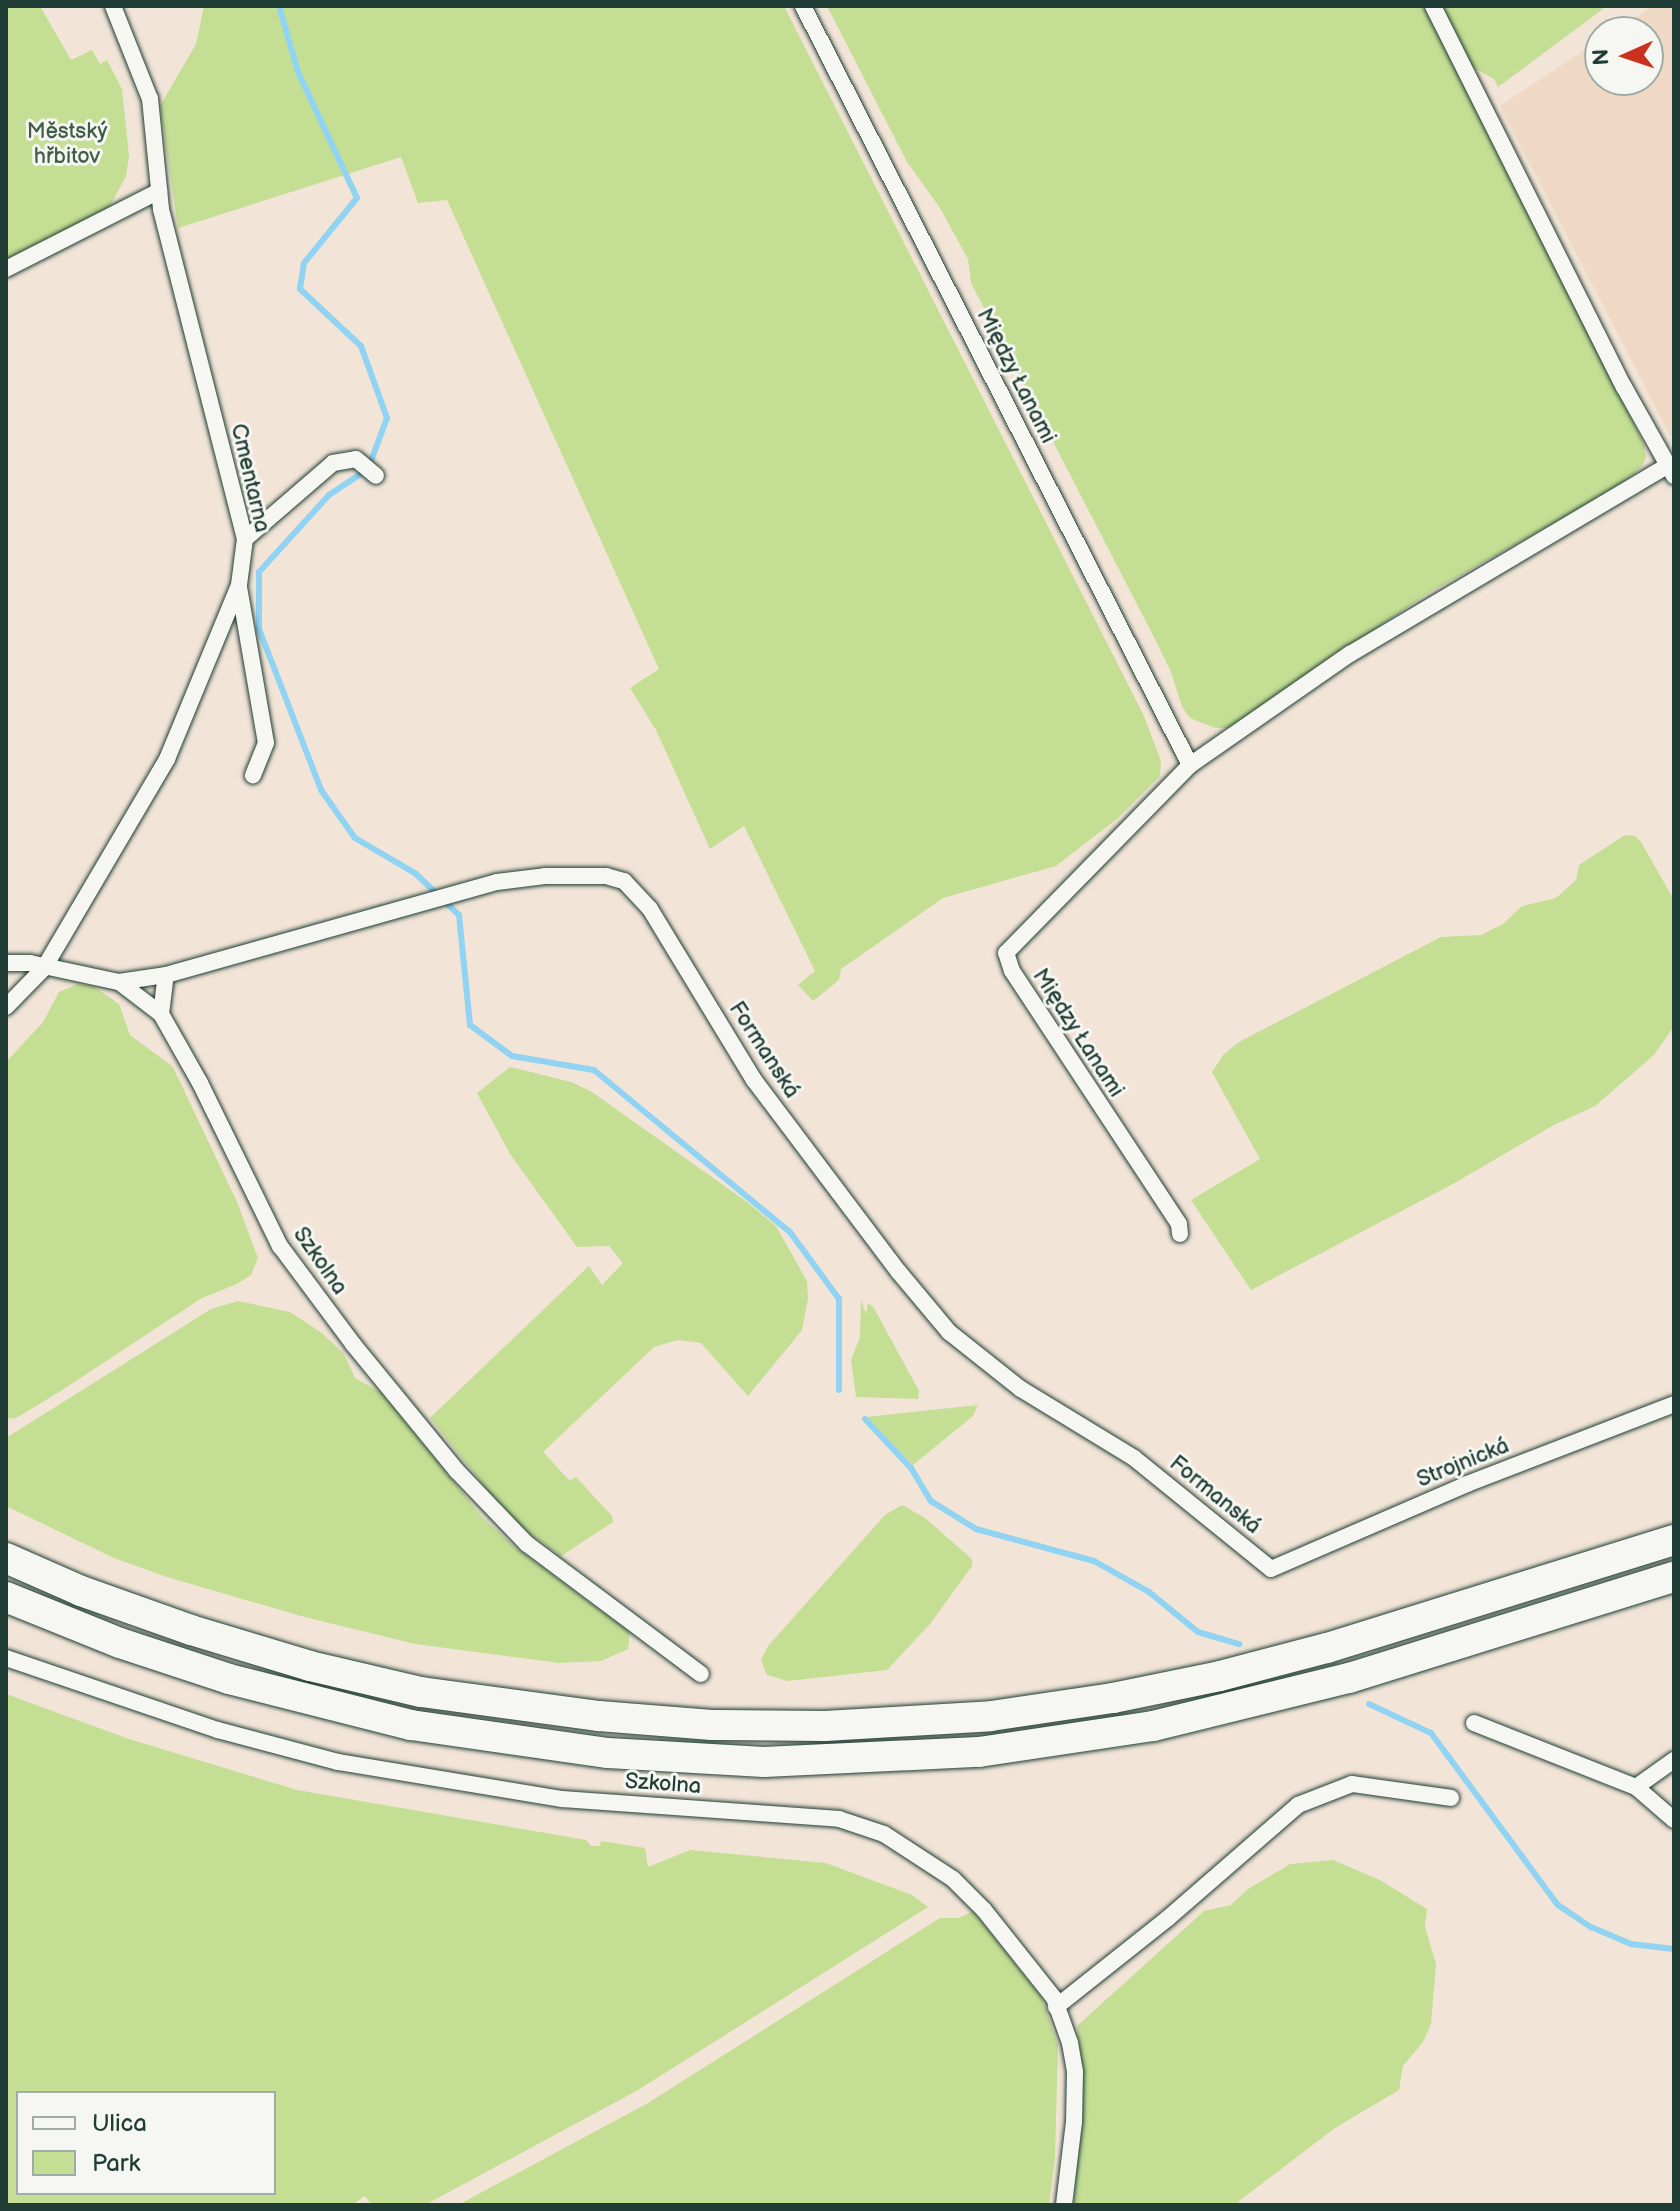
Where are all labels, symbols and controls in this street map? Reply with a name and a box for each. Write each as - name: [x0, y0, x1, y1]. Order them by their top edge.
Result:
- north arrow: [1584, 16, 1664, 96]
- text: N: [1588, 48, 1615, 66]
- park label: Městský hřbitov: [27, 118, 107, 170]
- street label: Między Łanami: [970, 304, 1062, 448]
- street label: Cmentarna: [225, 421, 275, 535]
- street label: Między Łanami: [1026, 963, 1130, 1103]
- street label: Formanská: [723, 997, 805, 1103]
- street label: Szkolna: [287, 1222, 353, 1300]
- street label: Strojnická: [1413, 1433, 1513, 1493]
- street label: Formanská: [1164, 1450, 1266, 1540]
- street label: Szkolna: [624, 1768, 702, 1800]
- legend: [16, 2091, 276, 2195]
- text: Ulica: [92, 2109, 147, 2138]
- text: Park: [92, 2149, 140, 2178]

